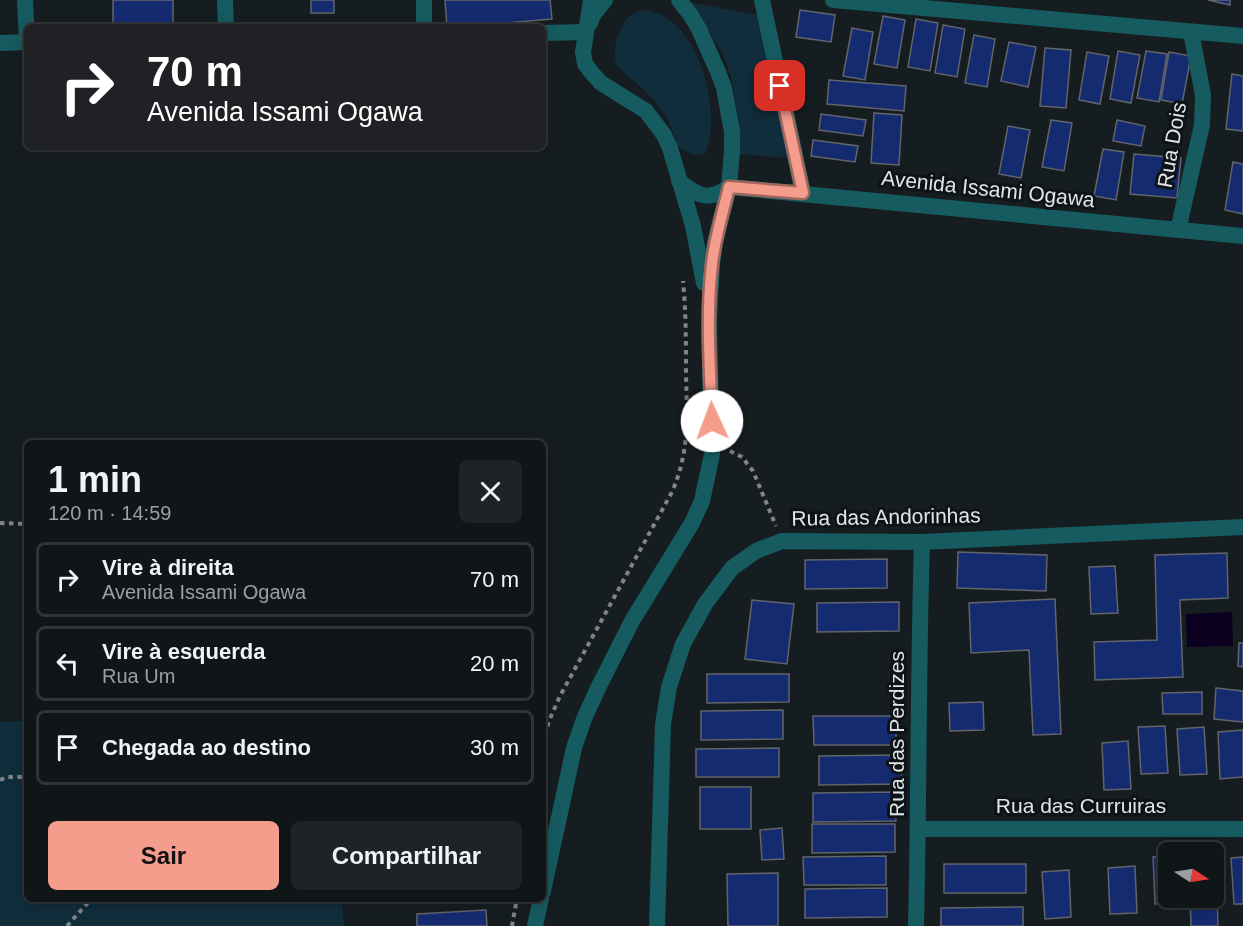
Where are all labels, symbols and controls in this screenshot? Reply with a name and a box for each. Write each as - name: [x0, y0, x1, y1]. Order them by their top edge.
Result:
- icon: right: [48, 48, 126, 126]
- text: 70 m: [147, 48, 243, 95]
- pin: [754, 60, 805, 111]
- icon: arrive: [763, 69, 796, 102]
- text: Avenida Issami Ogawa: [147, 97, 423, 127]
- street label: Rua Dois: [1153, 100, 1190, 189]
- street label: Avenida Issami Ogawa: [880, 166, 1096, 211]
- position arrow: [680, 389, 744, 453]
- text: 1 min: [48, 459, 142, 500]
- button: close: [459, 460, 522, 523]
- text: 120 m · 14:59: [48, 502, 171, 524]
- street label: Rua das Andorinhas: [791, 503, 981, 530]
- text: Vire à direita: [102, 555, 234, 580]
- icon: right: [51, 563, 84, 596]
- text: 70 m: [470, 567, 519, 592]
- text: Avenida Issami Ogawa: [102, 581, 306, 603]
- text: Vire à esquerda: [102, 639, 265, 664]
- icon: left: [51, 647, 84, 680]
- text: 20 m: [470, 651, 519, 676]
- street label: Rua das Perdizes: [885, 651, 908, 817]
- text: Rua Um: [102, 665, 175, 687]
- icon: arrive: [51, 731, 84, 764]
- text: Chegada ao destino: [102, 735, 311, 760]
- text: 30 m: [470, 735, 519, 760]
- street label: Rua das Curruiras: [996, 794, 1166, 817]
- button: Sair: [48, 821, 279, 890]
- button: Compartilhar: [291, 821, 522, 890]
- north arrow: [1158, 842, 1224, 908]
- map controls: [1158, 842, 1224, 908]

